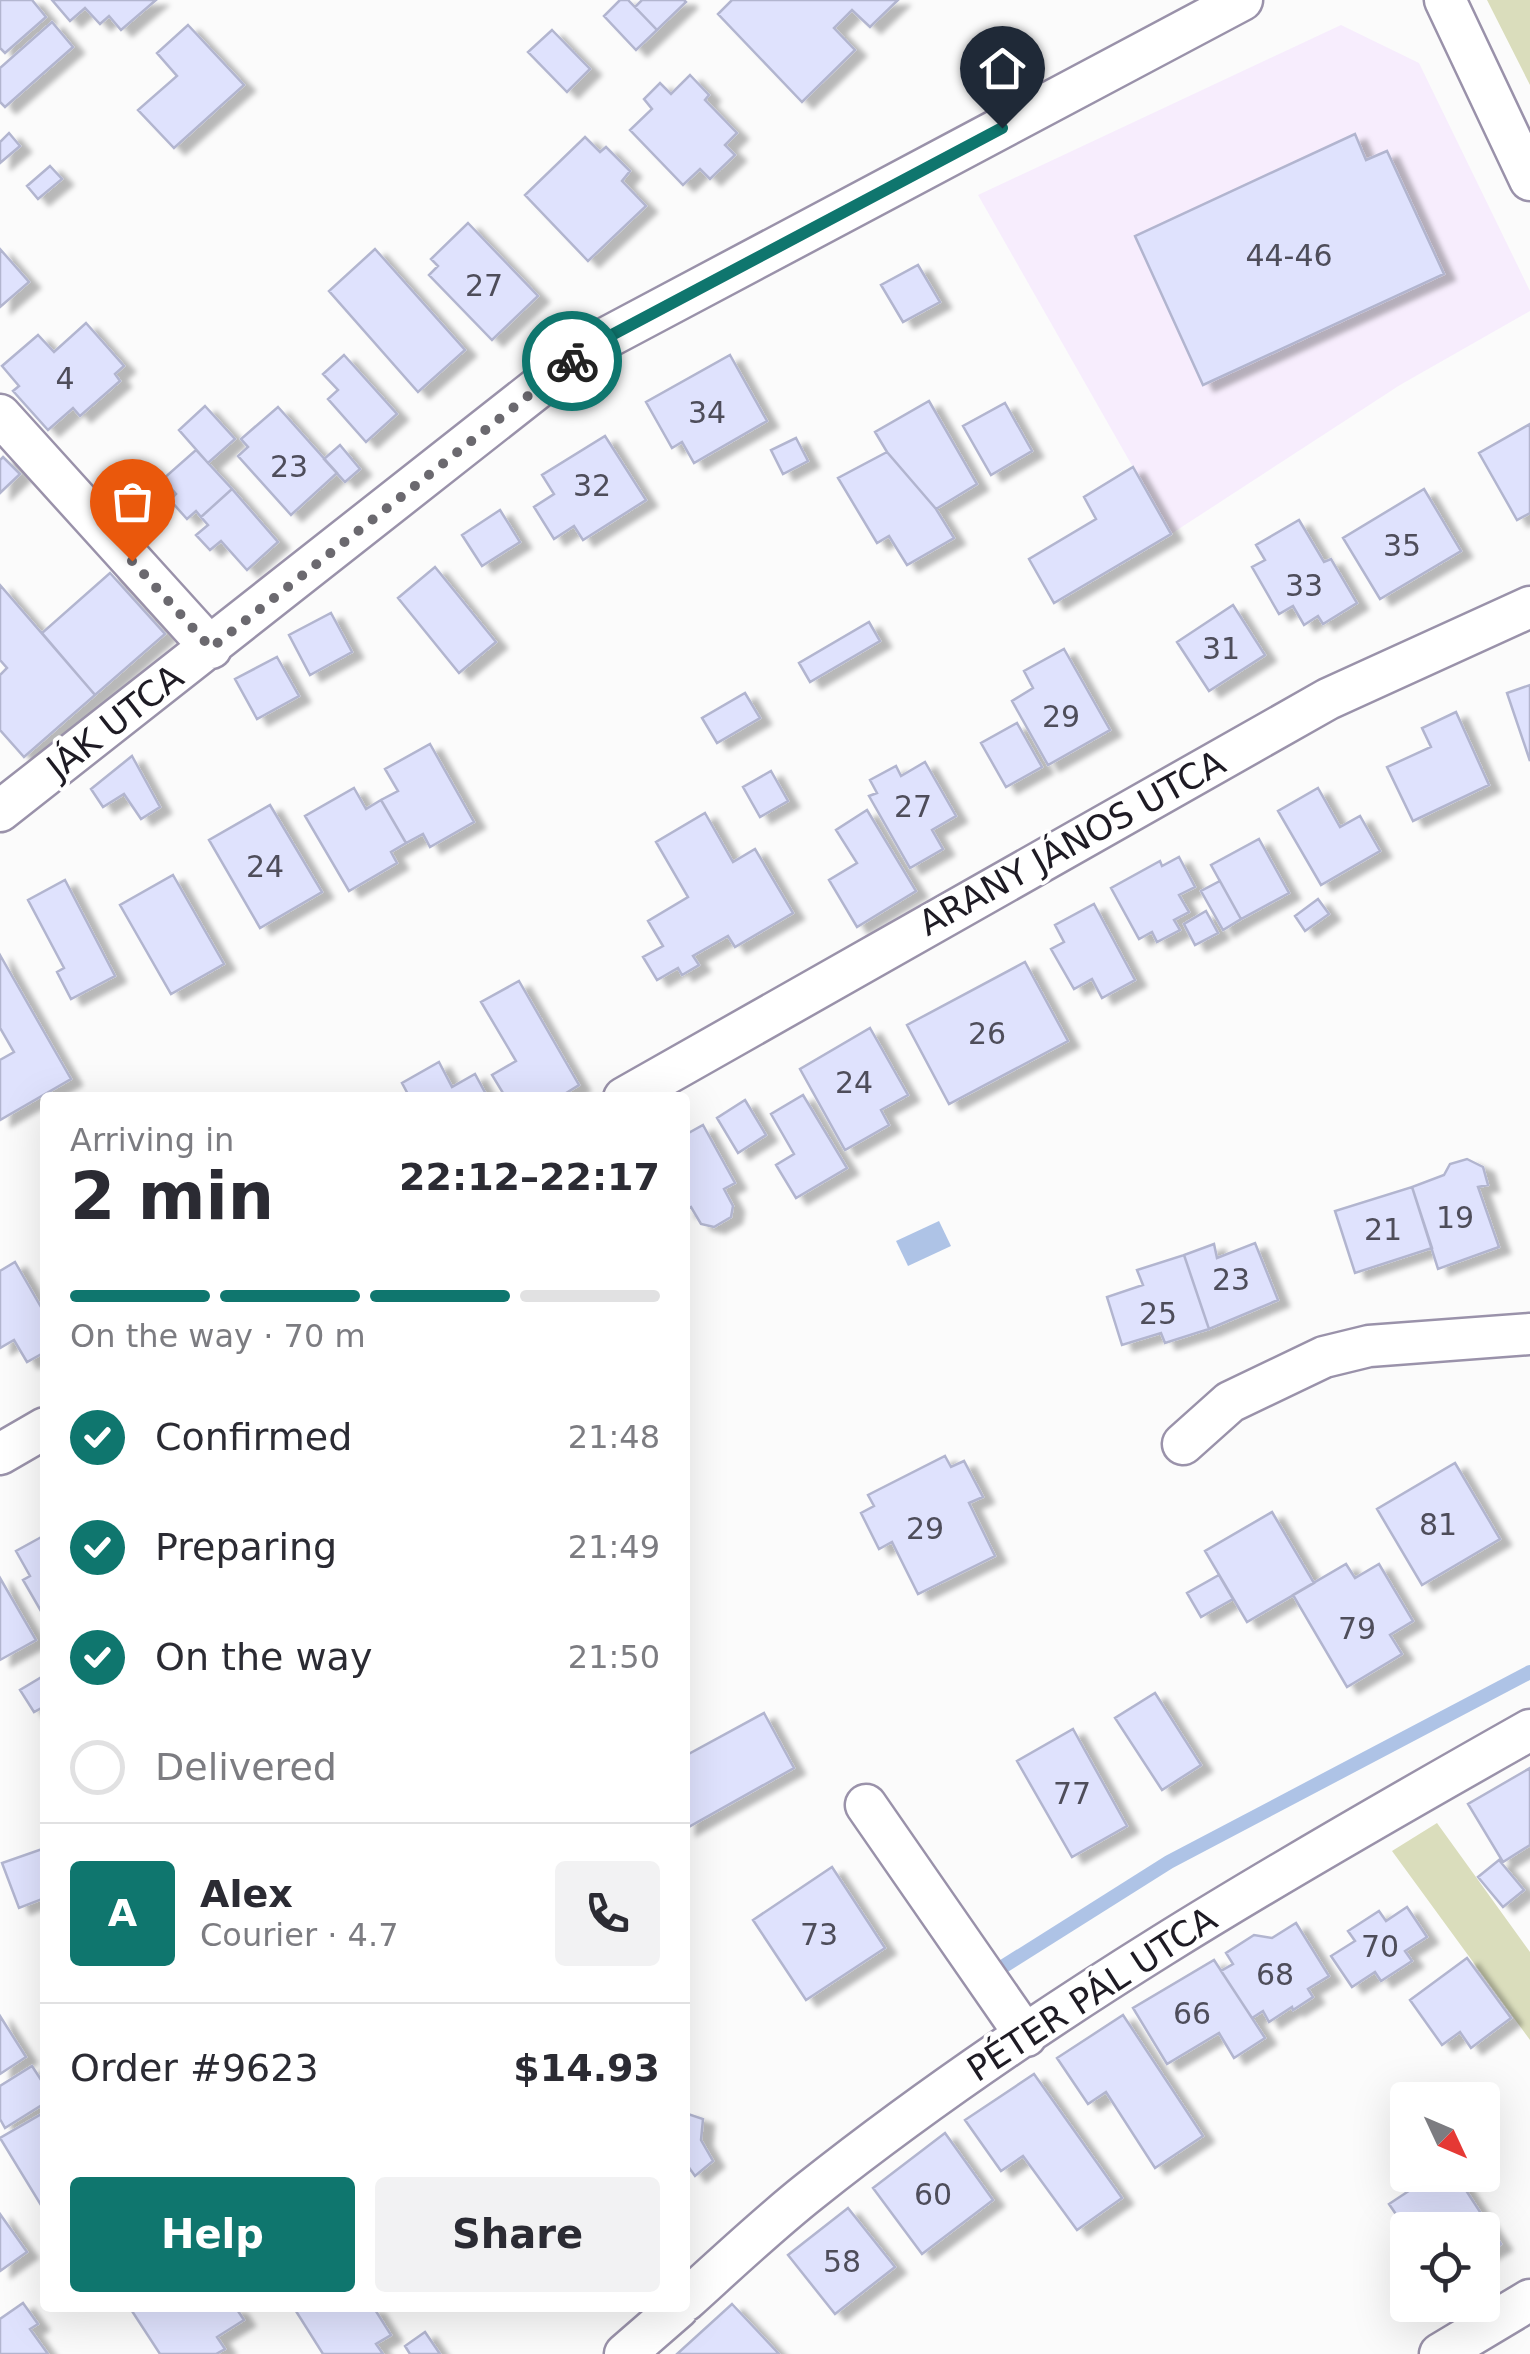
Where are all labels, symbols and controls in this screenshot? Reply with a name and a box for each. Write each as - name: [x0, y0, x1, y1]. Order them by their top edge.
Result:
- pin: [960, 26, 1045, 129]
- icon: home: [975, 41, 1030, 96]
- house number: 44-46: [1245, 238, 1333, 273]
- house number: 27: [465, 268, 503, 303]
- courier: [522, 311, 622, 411]
- icon: bike: [545, 334, 600, 389]
- house number: 4: [55, 361, 75, 396]
- house number: 34: [688, 395, 726, 430]
- house number: 23: [270, 449, 308, 484]
- pin: [90, 459, 175, 562]
- house number: 32: [573, 468, 611, 503]
- icon: bag: [105, 474, 160, 529]
- house number: 35: [1383, 528, 1421, 563]
- house number: 33: [1285, 568, 1323, 603]
- house number: 31: [1202, 631, 1240, 666]
- street label: JÁK UTCA: [37, 656, 191, 789]
- house number: 29: [1042, 699, 1080, 734]
- street label: ARANY JÁNOS UTCA: [912, 741, 1232, 944]
- house number: 27: [894, 789, 932, 824]
- house number: 24: [246, 849, 284, 884]
- house number: 26: [968, 1016, 1006, 1051]
- house number: 24: [835, 1065, 873, 1100]
- text: Arriving in: [70, 1121, 234, 1159]
- text: 22:12–22:17: [399, 1155, 660, 1199]
- text: 2 min: [70, 1159, 274, 1234]
- house number: 19: [1436, 1200, 1474, 1235]
- house number: 21: [1364, 1212, 1402, 1247]
- house number: 23: [1212, 1262, 1250, 1297]
- house number: 25: [1139, 1296, 1177, 1331]
- text: On the way · 70 m: [70, 1317, 366, 1355]
- icon: check: [70, 1410, 125, 1465]
- text: Confirmed: [155, 1415, 352, 1459]
- text: 21:48: [568, 1418, 660, 1456]
- house number: 81: [1419, 1507, 1457, 1542]
- house number: 29: [906, 1511, 944, 1546]
- icon: check: [70, 1520, 125, 1575]
- text: Preparing: [155, 1525, 337, 1569]
- text: 21:49: [568, 1528, 660, 1566]
- house number: 79: [1338, 1611, 1376, 1646]
- icon: check: [70, 1630, 125, 1685]
- text: On the way: [155, 1635, 372, 1679]
- text: 21:50: [568, 1638, 660, 1676]
- text: Delivered: [155, 1745, 337, 1789]
- house number: 77: [1053, 1776, 1091, 1811]
- button: phone: [555, 1861, 660, 1966]
- text: Alex: [200, 1872, 293, 1916]
- text: A: [108, 1891, 137, 1935]
- street label: PÉTER PÁL UTCA: [959, 1898, 1224, 2089]
- text: Courier · 4.7: [200, 1916, 399, 1954]
- house number: 73: [800, 1917, 838, 1952]
- house number: 70: [1361, 1929, 1399, 1964]
- house number: 68: [1256, 1957, 1294, 1992]
- house number: 66: [1173, 1996, 1211, 2031]
- text: Order #9623: [70, 2046, 319, 2090]
- text: $14.93: [513, 2046, 660, 2090]
- north arrow: [1390, 2082, 1500, 2192]
- map controls: [1390, 2082, 1500, 2322]
- button: Help: [70, 2177, 355, 2292]
- button: Share: [375, 2177, 660, 2292]
- house number: 60: [914, 2177, 952, 2212]
- button: locate: [1390, 2212, 1500, 2322]
- house number: 58: [823, 2244, 861, 2279]

